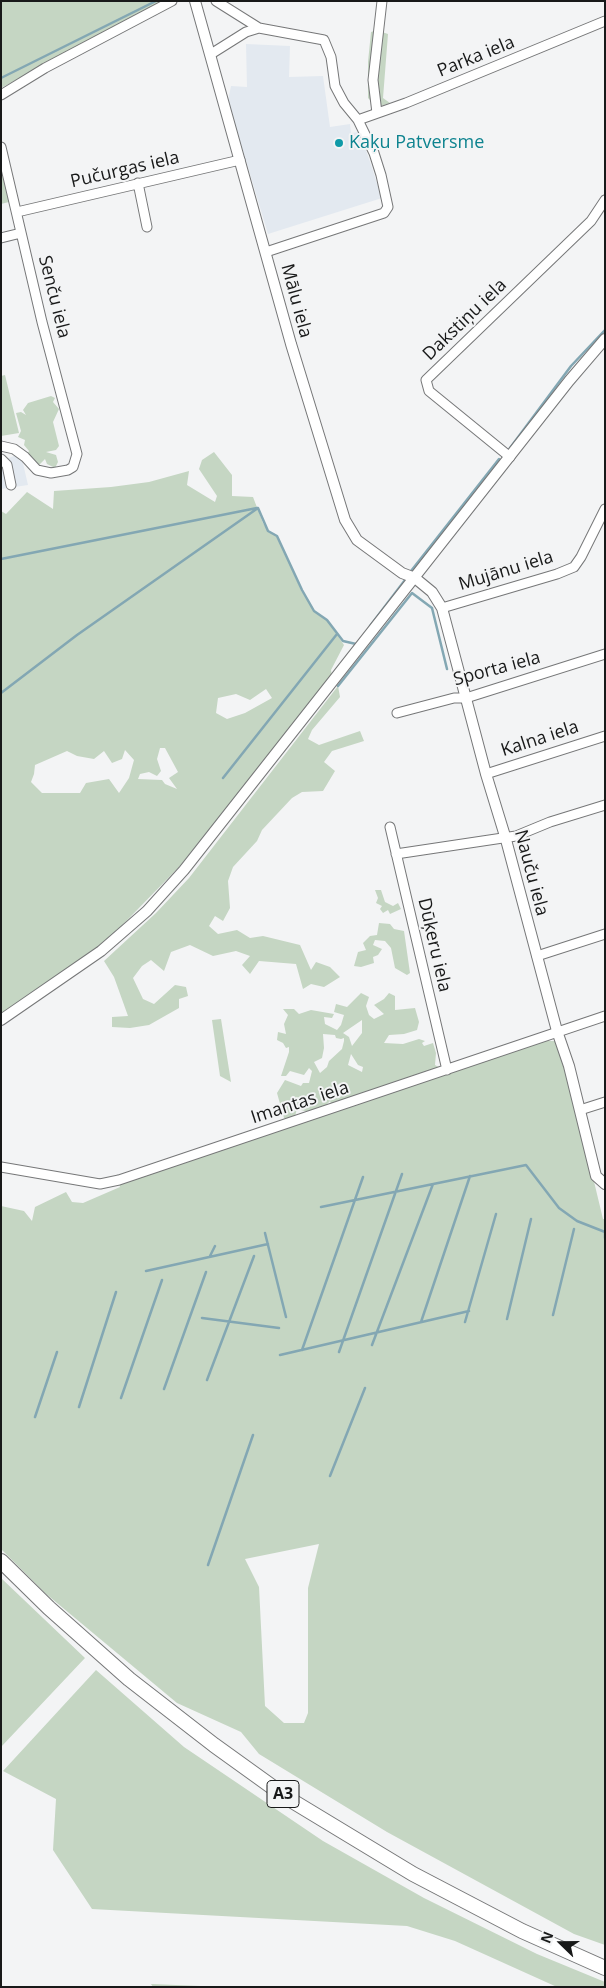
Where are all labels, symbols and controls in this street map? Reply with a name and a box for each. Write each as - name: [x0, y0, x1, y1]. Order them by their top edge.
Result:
- street label: Parka iela: [434, 32, 518, 82]
- place label: Kaķu Patversme: [349, 132, 484, 154]
- marker: Kaķu Patversme: [333, 137, 345, 149]
- street label: Pučurgas iela: [68, 147, 182, 193]
- street label: Senču iela: [33, 253, 75, 341]
- street label: Mālu iela: [276, 262, 316, 340]
- street label: Dakstiņu iela: [419, 275, 511, 365]
- street label: Mujānu iela: [456, 546, 556, 596]
- street label: Sporta iela: [451, 647, 543, 691]
- street label: Kalna iela: [498, 716, 582, 762]
- street label: Nauču iela: [509, 828, 553, 918]
- street label: Dūķeru iela: [413, 896, 455, 994]
- street label: Imantas iela: [248, 1077, 352, 1129]
- road number: A3: [267, 1780, 299, 1808]
- north arrow: [536, 1918, 586, 1968]
- text: N: [536, 1928, 558, 1946]

